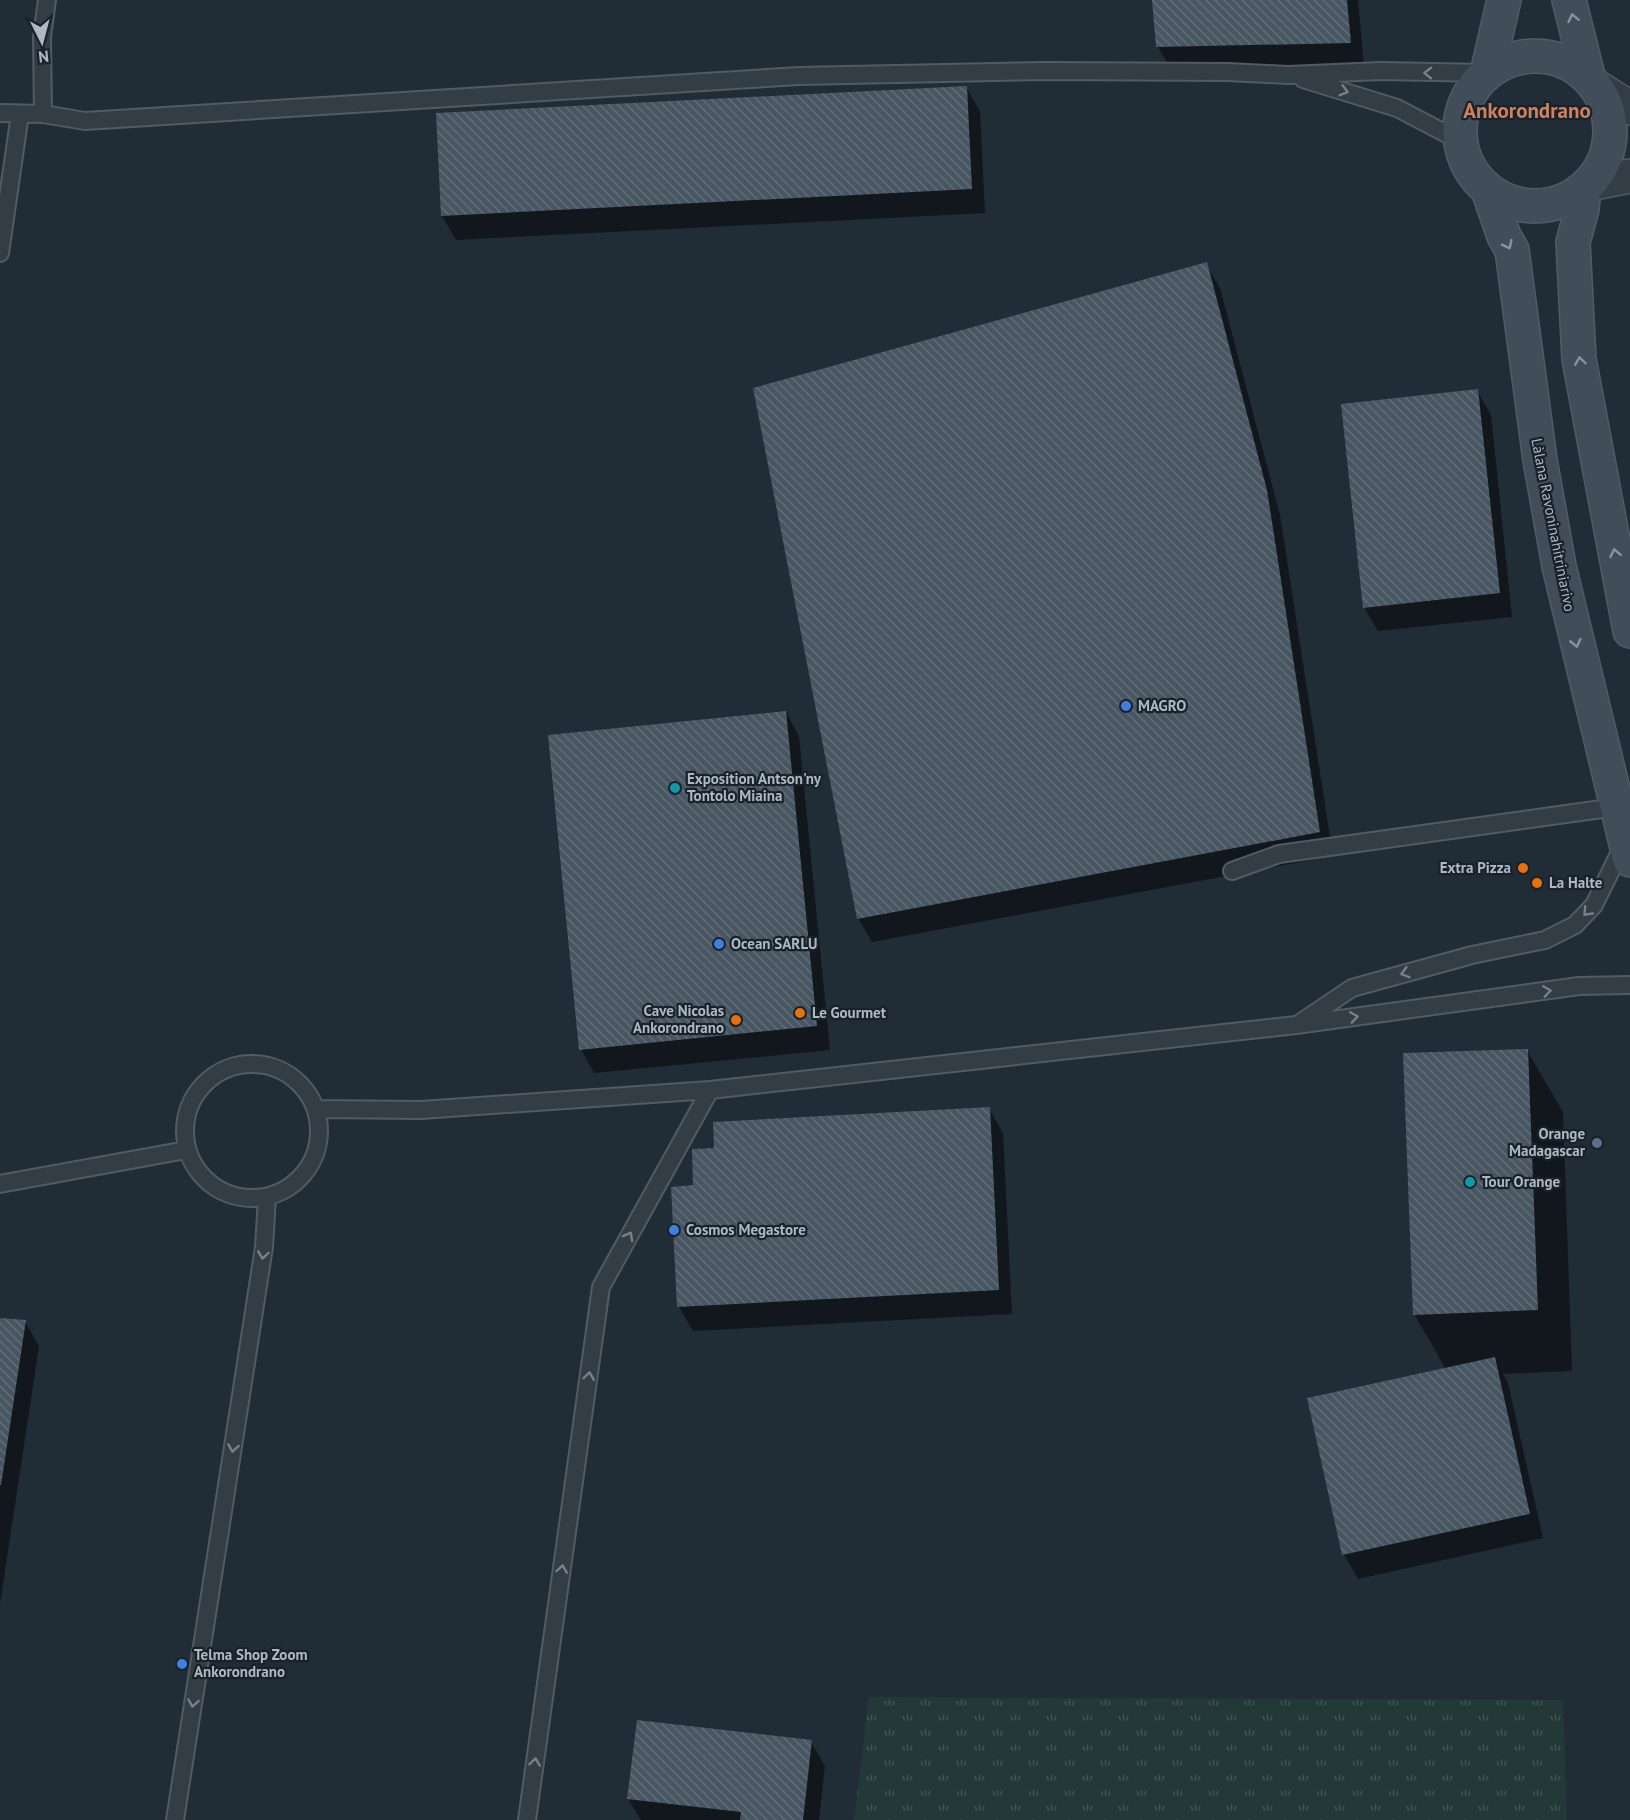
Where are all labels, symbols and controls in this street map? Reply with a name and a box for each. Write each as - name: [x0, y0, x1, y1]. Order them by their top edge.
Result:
- north arrow: [12, 12, 72, 72]
- one-way arrow: [1567, 13, 1580, 23]
- text: N: [37, 46, 50, 67]
- one-way arrow: [1424, 67, 1433, 79]
- one-way arrow: [1339, 83, 1349, 96]
- district label: Ankorondrano: [1463, 97, 1591, 124]
- one-way arrow: [1501, 238, 1513, 249]
- one-way arrow: [1575, 356, 1587, 365]
- street label: Làlana Ravoninahitriniarivo: [1527, 437, 1580, 613]
- one-way arrow: [1609, 548, 1622, 558]
- one-way arrow: [1569, 638, 1582, 648]
- place label: MAGRO: [1138, 696, 1186, 715]
- marker: MAGRO: [1119, 699, 1133, 713]
- place label: Exposition Antson'ny Tontolo Miaina: [687, 769, 822, 805]
- marker: Exposition Antson'ny Tontolo Miaina: [668, 781, 682, 795]
- place label: Extra Pizza: [1440, 858, 1511, 877]
- marker: Extra Pizza: [1516, 861, 1530, 875]
- place label: La Halte: [1549, 873, 1603, 892]
- marker: La Halte: [1530, 876, 1544, 890]
- one-way arrow: [1583, 905, 1594, 916]
- place label: Ocean SARLU: [731, 934, 818, 953]
- marker: Ocean SARLU: [712, 937, 726, 951]
- one-way arrow: [1400, 966, 1411, 978]
- one-way arrow: [1542, 985, 1552, 997]
- place label: Cave Nicolas Ankorondrano: [633, 1001, 724, 1037]
- place label: Le Gourmet: [812, 1003, 887, 1022]
- marker: Le Gourmet: [793, 1006, 807, 1020]
- one-way arrow: [1349, 1012, 1358, 1024]
- marker: Cave Nicolas Ankorondrano: [729, 1013, 743, 1027]
- place label: Orange Madagascar: [1509, 1124, 1586, 1160]
- marker: Orange Madagascar: [1590, 1136, 1604, 1150]
- place label: Tour Orange: [1482, 1172, 1561, 1191]
- marker: Tour Orange: [1463, 1175, 1477, 1189]
- place label: Cosmos Megastore: [686, 1220, 806, 1239]
- marker: Cosmos Megastore: [667, 1223, 681, 1237]
- one-way arrow: [622, 1232, 634, 1242]
- one-way arrow: [257, 1251, 269, 1260]
- one-way arrow: [582, 1371, 594, 1380]
- one-way arrow: [227, 1443, 240, 1453]
- one-way arrow: [555, 1564, 567, 1574]
- place label: Telma Shop Zoom Ankorondrano: [194, 1645, 308, 1681]
- marker: Telma Shop Zoom Ankorondrano: [175, 1657, 189, 1671]
- one-way arrow: [188, 1698, 200, 1708]
- one-way arrow: [528, 1757, 540, 1767]

